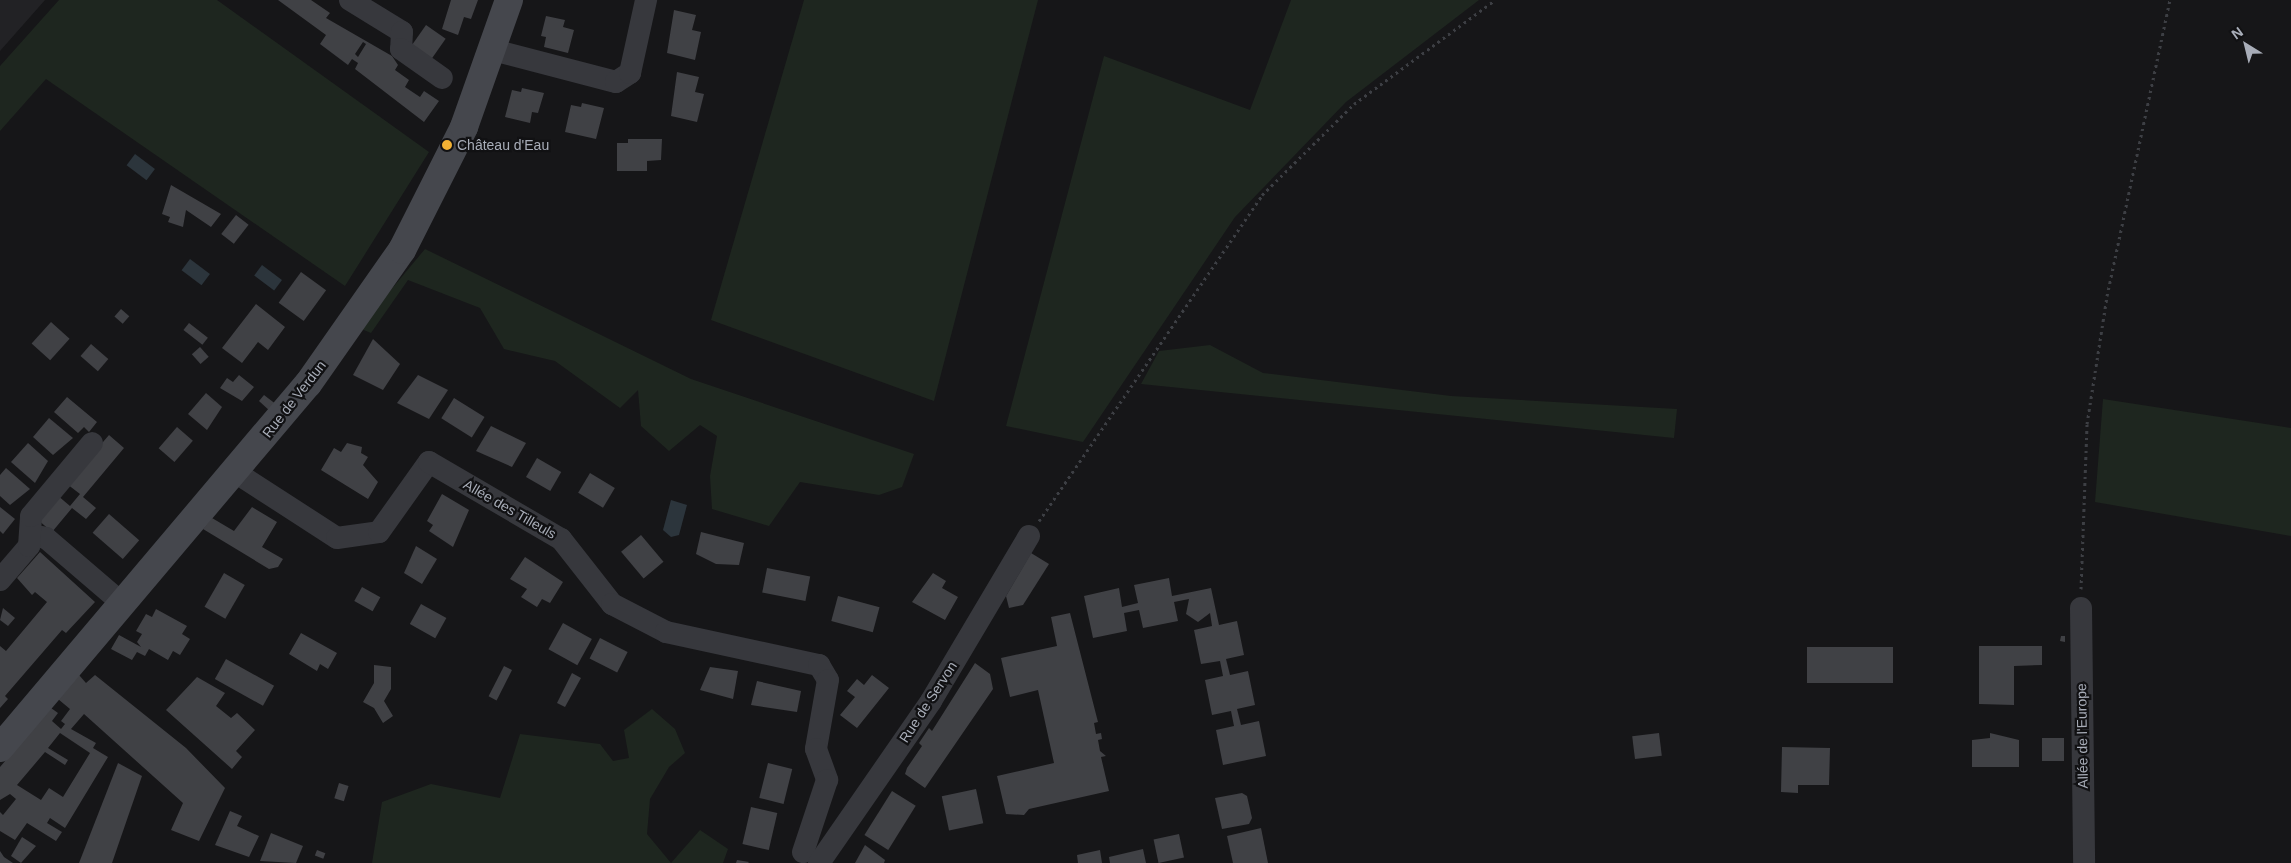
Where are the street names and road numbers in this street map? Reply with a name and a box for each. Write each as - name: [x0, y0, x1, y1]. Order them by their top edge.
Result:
- street label: Rue de Verdun: [259, 357, 329, 441]
- street label: Allée des Tilleuls: [461, 476, 559, 542]
- street label: Rue de Servon: [896, 658, 960, 746]
- street label: Allée de l'Europe: [2073, 683, 2091, 789]

